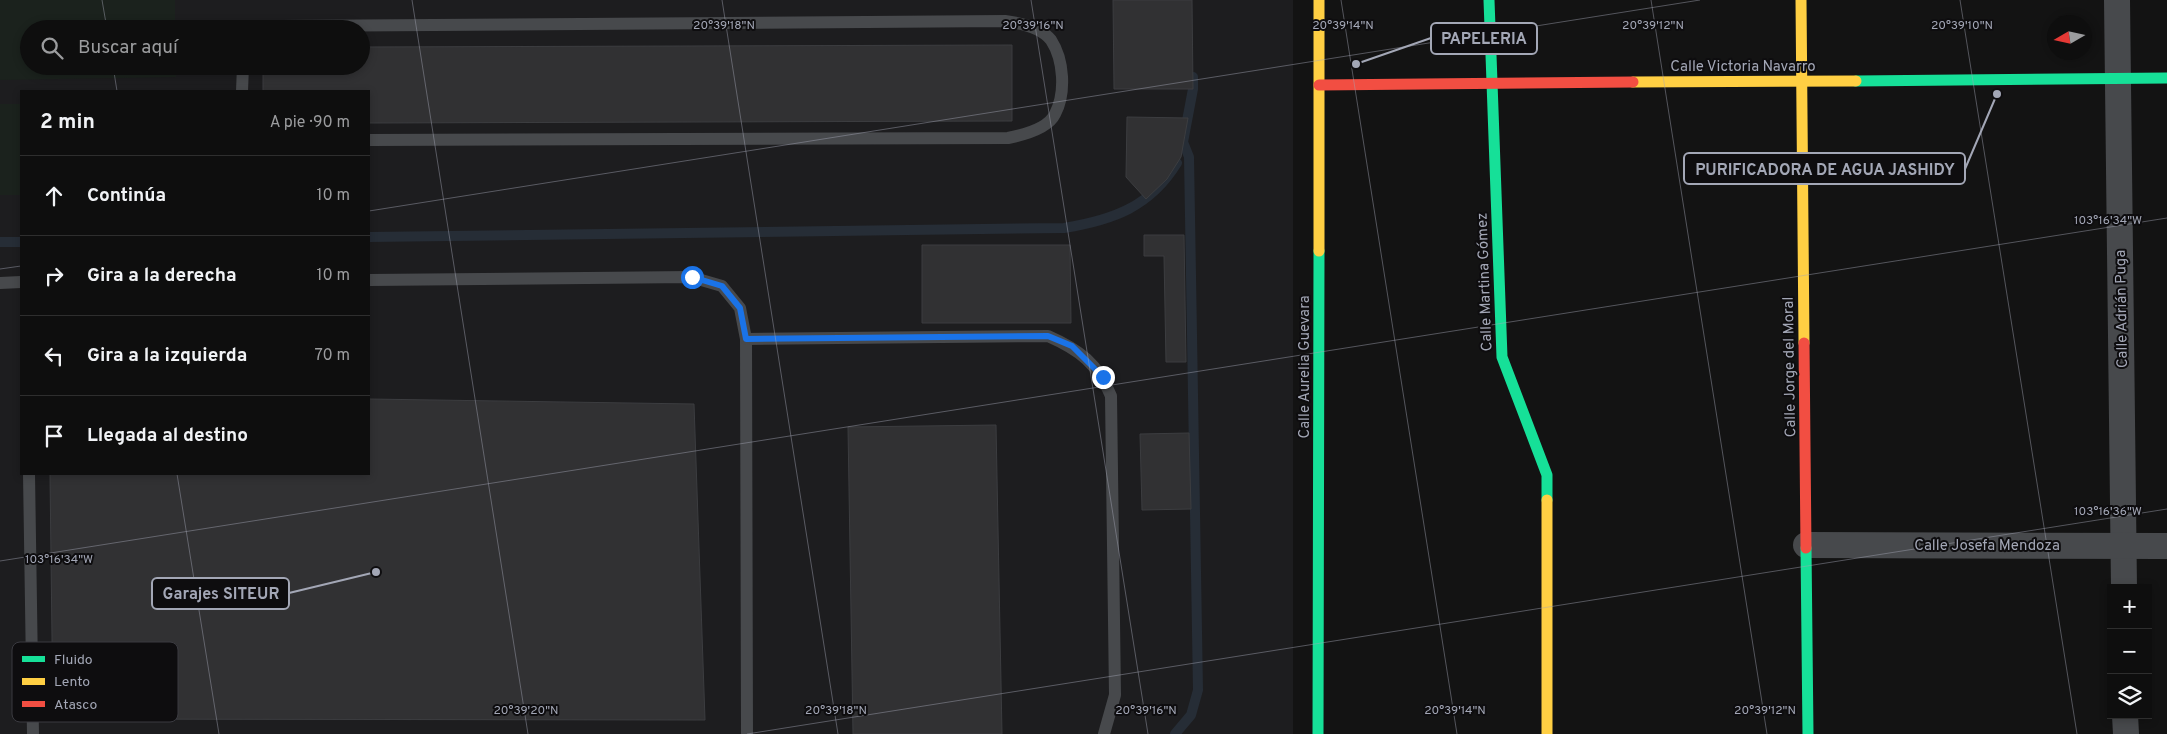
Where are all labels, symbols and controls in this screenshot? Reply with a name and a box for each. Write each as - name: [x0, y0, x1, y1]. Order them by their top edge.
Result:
- north arrow: [2047, 15, 2092, 60]
- text: 20°39'18"N: [693, 18, 755, 34]
- text: 20°39'16"N: [1002, 18, 1064, 34]
- text: 20°39'14"N: [1312, 18, 1374, 34]
- text: 20°39'12"N: [1622, 18, 1684, 34]
- text: 20°39'10"N: [1931, 18, 1993, 34]
- search box: [20, 20, 370, 75]
- callout: PAPELERIA: [1431, 23, 1537, 54]
- text: PAPELERIA: [1441, 30, 1527, 50]
- icon: search: [38, 34, 66, 62]
- text: Buscar aquí: [78, 36, 178, 60]
- street label: Calle Victoria Navarro: [1670, 58, 1816, 77]
- text: 2 min: [40, 109, 95, 136]
- text: A pie · 90 m: [270, 113, 350, 133]
- callout: PURIFICADORA DE AGUA JASHIDY: [1684, 153, 1965, 184]
- text: PURIFICADORA DE AGUA JASHIDY: [1695, 161, 1955, 181]
- icon: ahead: [40, 182, 68, 210]
- text: Continúa: [87, 184, 166, 208]
- text: 10 m: [316, 186, 350, 206]
- street label: Calle Martina Gómez: [1474, 212, 1497, 352]
- text: 103°16'34"W: [2074, 213, 2142, 229]
- street label: Calle Adrián Puga: [2112, 250, 2133, 368]
- icon: right: [40, 262, 68, 290]
- text: Gira a la derecha: [87, 264, 237, 288]
- text: 10 m: [316, 266, 350, 286]
- route start: [681, 266, 704, 289]
- street label: Calle Aurelia Guevara: [1296, 295, 1315, 439]
- street label: Calle Jorge del Moral: [1780, 296, 1801, 437]
- icon: left: [40, 342, 68, 370]
- text: Gira a la izquierda: [87, 344, 247, 368]
- text: 70 m: [315, 346, 350, 366]
- route end: [1092, 366, 1115, 389]
- icon: arrive: [40, 422, 68, 450]
- text: Llegada al destino: [87, 424, 248, 448]
- text: 103°16'36"W: [2074, 504, 2142, 520]
- street label: Calle Josefa Mendoza: [1914, 537, 2060, 556]
- text: 103°16'34"W: [25, 552, 93, 568]
- callout: Garajes SITEUR: [152, 578, 289, 609]
- map controls: [2107, 584, 2152, 719]
- button: +: [2107, 584, 2152, 629]
- text: Garajes SITEUR: [163, 585, 279, 605]
- button: −: [2107, 629, 2152, 674]
- legend: [12, 642, 178, 722]
- text: Fluido: [54, 652, 93, 669]
- text: Lento: [54, 674, 90, 691]
- button: layers: [2107, 674, 2152, 719]
- text: Atasco: [54, 697, 97, 714]
- text: 20°39'20"N: [493, 703, 559, 719]
- text: 20°39'18"N: [805, 703, 867, 719]
- text: 20°39'16"N: [1115, 703, 1177, 719]
- text: 20°39'14"N: [1424, 703, 1486, 719]
- text: 20°39'12"N: [1734, 703, 1796, 719]

